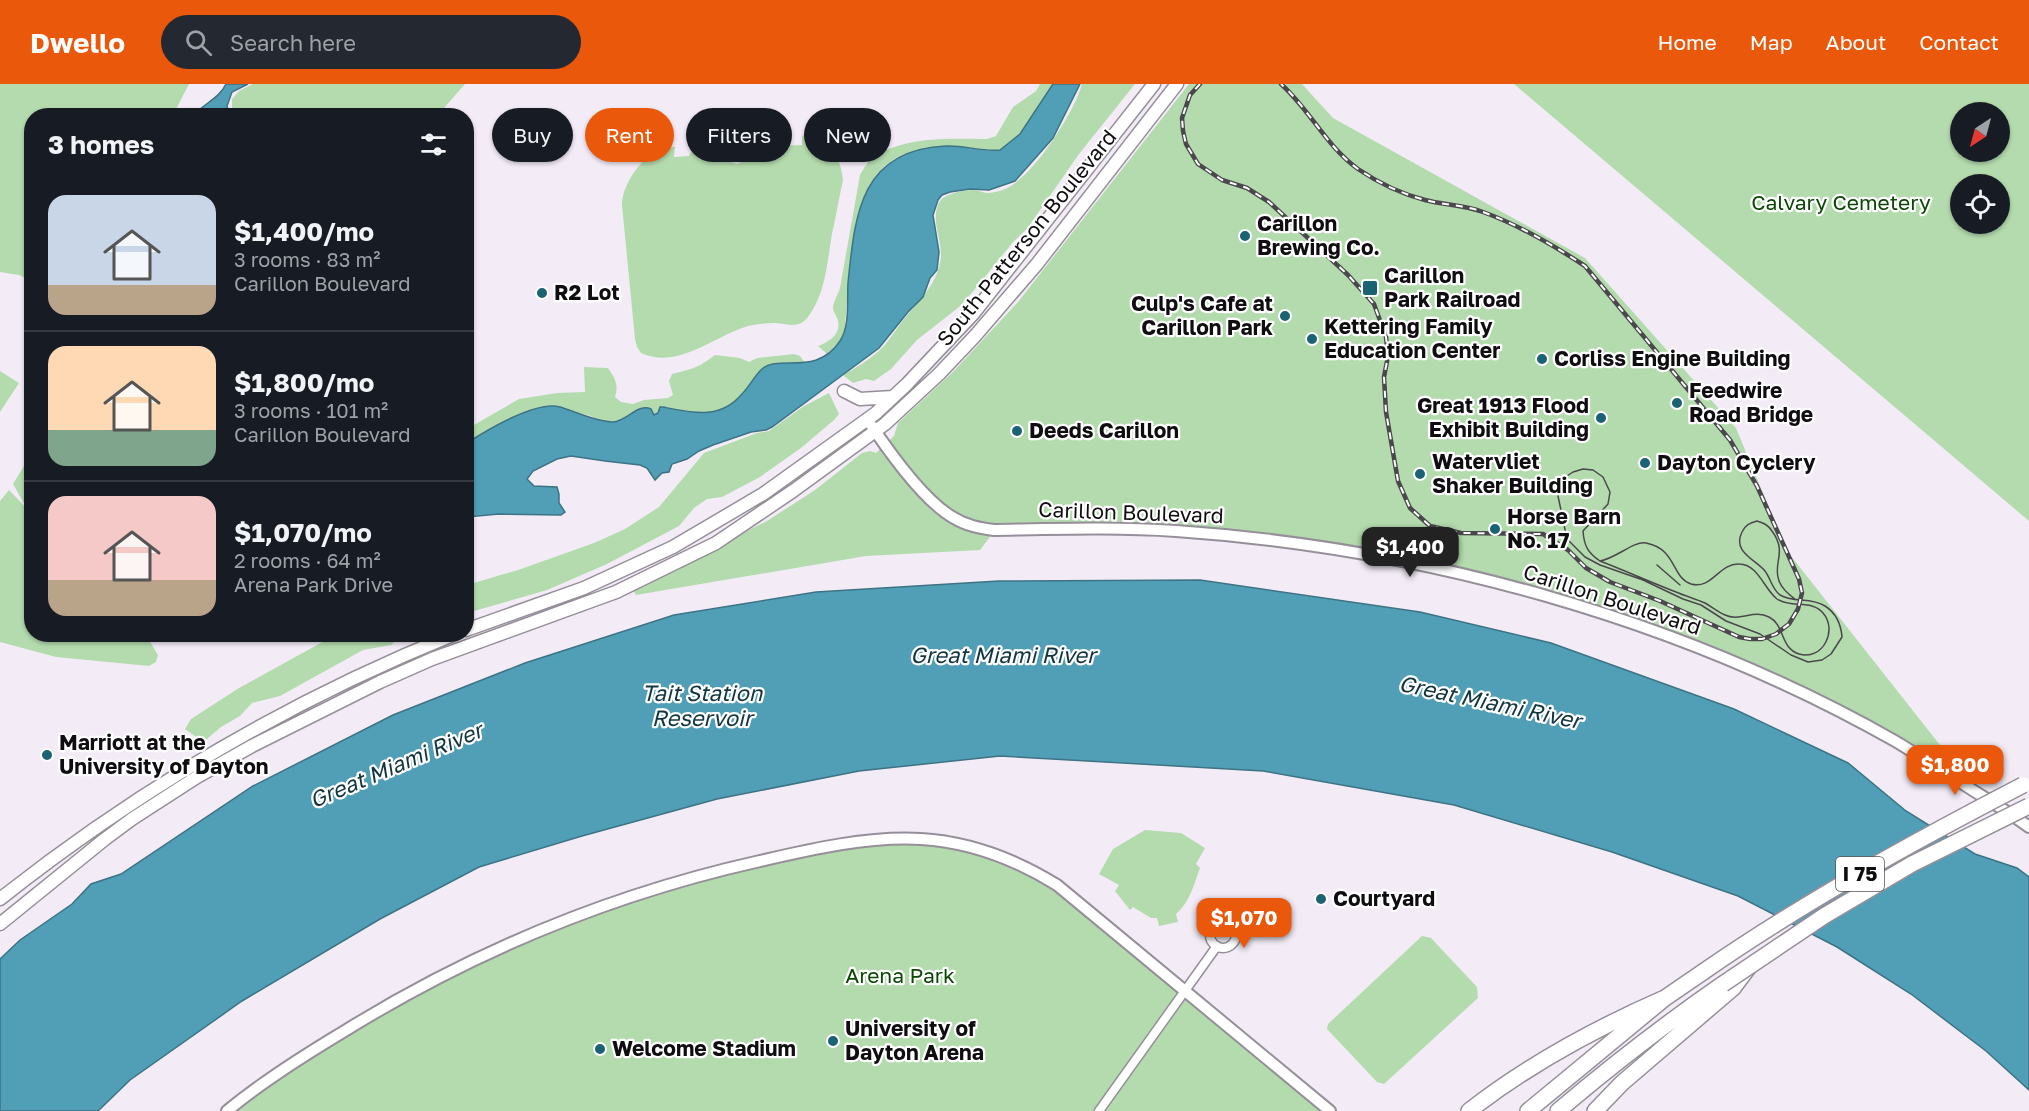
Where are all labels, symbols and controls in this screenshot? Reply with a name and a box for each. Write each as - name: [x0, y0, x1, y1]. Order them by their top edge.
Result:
- search box: [161, 15, 581, 69]
- text: Dwello: [30, 26, 125, 59]
- icon: search: [182, 26, 215, 59]
- text: Search here: [230, 29, 356, 56]
- text: Home: [1657, 29, 1717, 55]
- text: Map: [1750, 29, 1793, 55]
- text: About: [1826, 29, 1886, 55]
- text: Contact: [1919, 29, 1999, 55]
- north arrow: [1950, 102, 2010, 162]
- map controls: [1950, 102, 2010, 234]
- chip: Buy: [492, 108, 573, 162]
- chip: Rent: [585, 108, 674, 162]
- chip: Filters: [686, 108, 792, 162]
- chip: New: [804, 108, 891, 162]
- street label: South Patterson Boulevard: [931, 124, 1122, 351]
- icon: filters: [417, 128, 450, 161]
- text: 3 homes: [48, 129, 154, 160]
- button: locate: [1950, 174, 2010, 234]
- park label: Calvary Cemetery: [1751, 189, 1931, 215]
- place label: Carillon Brewing Co.: [1257, 210, 1380, 260]
- text: $1,400/mo: [234, 216, 374, 247]
- icon: home: [96, 219, 168, 291]
- marker: Carillon Brewing Co.: [1238, 229, 1252, 243]
- text: 3 rooms · 83 m²: [234, 247, 380, 271]
- place label: Carillon Park Railroad: [1384, 262, 1520, 312]
- text: Carillon Boulevard: [234, 271, 411, 295]
- place label: R2 Lot: [554, 279, 620, 305]
- marker: Carillon Park Railroad: [1361, 279, 1379, 297]
- marker: R2 Lot: [535, 286, 549, 300]
- place label: Culp's Cafe at Carillon Park: [1131, 290, 1273, 340]
- marker: Culp's Cafe at Carillon Park: [1278, 309, 1292, 323]
- place label: Kettering Family Education Center: [1324, 313, 1500, 363]
- marker: Kettering Family Education Center: [1305, 332, 1319, 346]
- place label: Corliss Engine Building: [1554, 345, 1790, 371]
- marker: Corliss Engine Building: [1535, 352, 1549, 366]
- text: $1,800/mo: [234, 367, 374, 398]
- icon: home: [96, 370, 168, 442]
- place label: Feedwire Road Bridge: [1689, 377, 1813, 427]
- place label: Great 1913 Flood Exhibit Building: [1417, 392, 1589, 442]
- marker: Feedwire Road Bridge: [1670, 396, 1684, 410]
- text: 3 rooms · 101 m²: [234, 398, 388, 422]
- marker: Great 1913 Flood Exhibit Building: [1594, 411, 1608, 425]
- place label: Deeds Carillon: [1029, 417, 1179, 443]
- text: Carillon Boulevard: [234, 422, 411, 446]
- marker: Deeds Carillon: [1010, 424, 1024, 438]
- place label: Watervliet Shaker Building: [1432, 448, 1593, 498]
- place label: Dayton Cyclery: [1657, 449, 1816, 475]
- marker: Dayton Cyclery: [1638, 456, 1652, 470]
- marker: Watervliet Shaker Building: [1413, 467, 1427, 481]
- street label: Carillon Boulevard: [1038, 496, 1224, 528]
- place label: Horse Barn No. 17: [1507, 503, 1621, 553]
- text: $1,070/mo: [234, 517, 372, 548]
- icon: home: [96, 520, 168, 592]
- marker: Horse Barn No. 17: [1488, 522, 1502, 536]
- pin: $1,400: [1361, 527, 1459, 578]
- text: $1,400: [1376, 534, 1444, 558]
- text: 2 rooms · 64 m²: [234, 548, 381, 572]
- street label: Carillon Boulevard: [1520, 558, 1705, 640]
- text: Arena Park Drive: [234, 572, 393, 596]
- water label: Great Miami River: [910, 641, 1099, 668]
- water label: Great Miami River: [1397, 669, 1587, 735]
- water label: Tait Station Reservoir: [642, 679, 764, 731]
- water label: Great Miami River: [305, 715, 490, 813]
- place label: Marriott at the University of Dayton: [59, 729, 269, 779]
- pin: $1,800: [1906, 745, 2004, 796]
- marker: Marriott at the University of Dayton: [40, 748, 54, 762]
- text: $1,800: [1921, 752, 1989, 776]
- road number: I 75: [1836, 857, 1884, 891]
- place label: Courtyard: [1333, 885, 1435, 911]
- marker: Courtyard: [1314, 892, 1328, 906]
- pin: $1,070: [1195, 898, 1293, 949]
- text: $1,070: [1211, 905, 1278, 929]
- park label: Arena Park: [845, 962, 955, 988]
- place label: University of Dayton Arena: [845, 1015, 984, 1065]
- marker: University of Dayton Arena: [826, 1034, 840, 1048]
- place label: Welcome Stadium: [612, 1035, 796, 1061]
- marker: Welcome Stadium: [593, 1042, 607, 1056]

